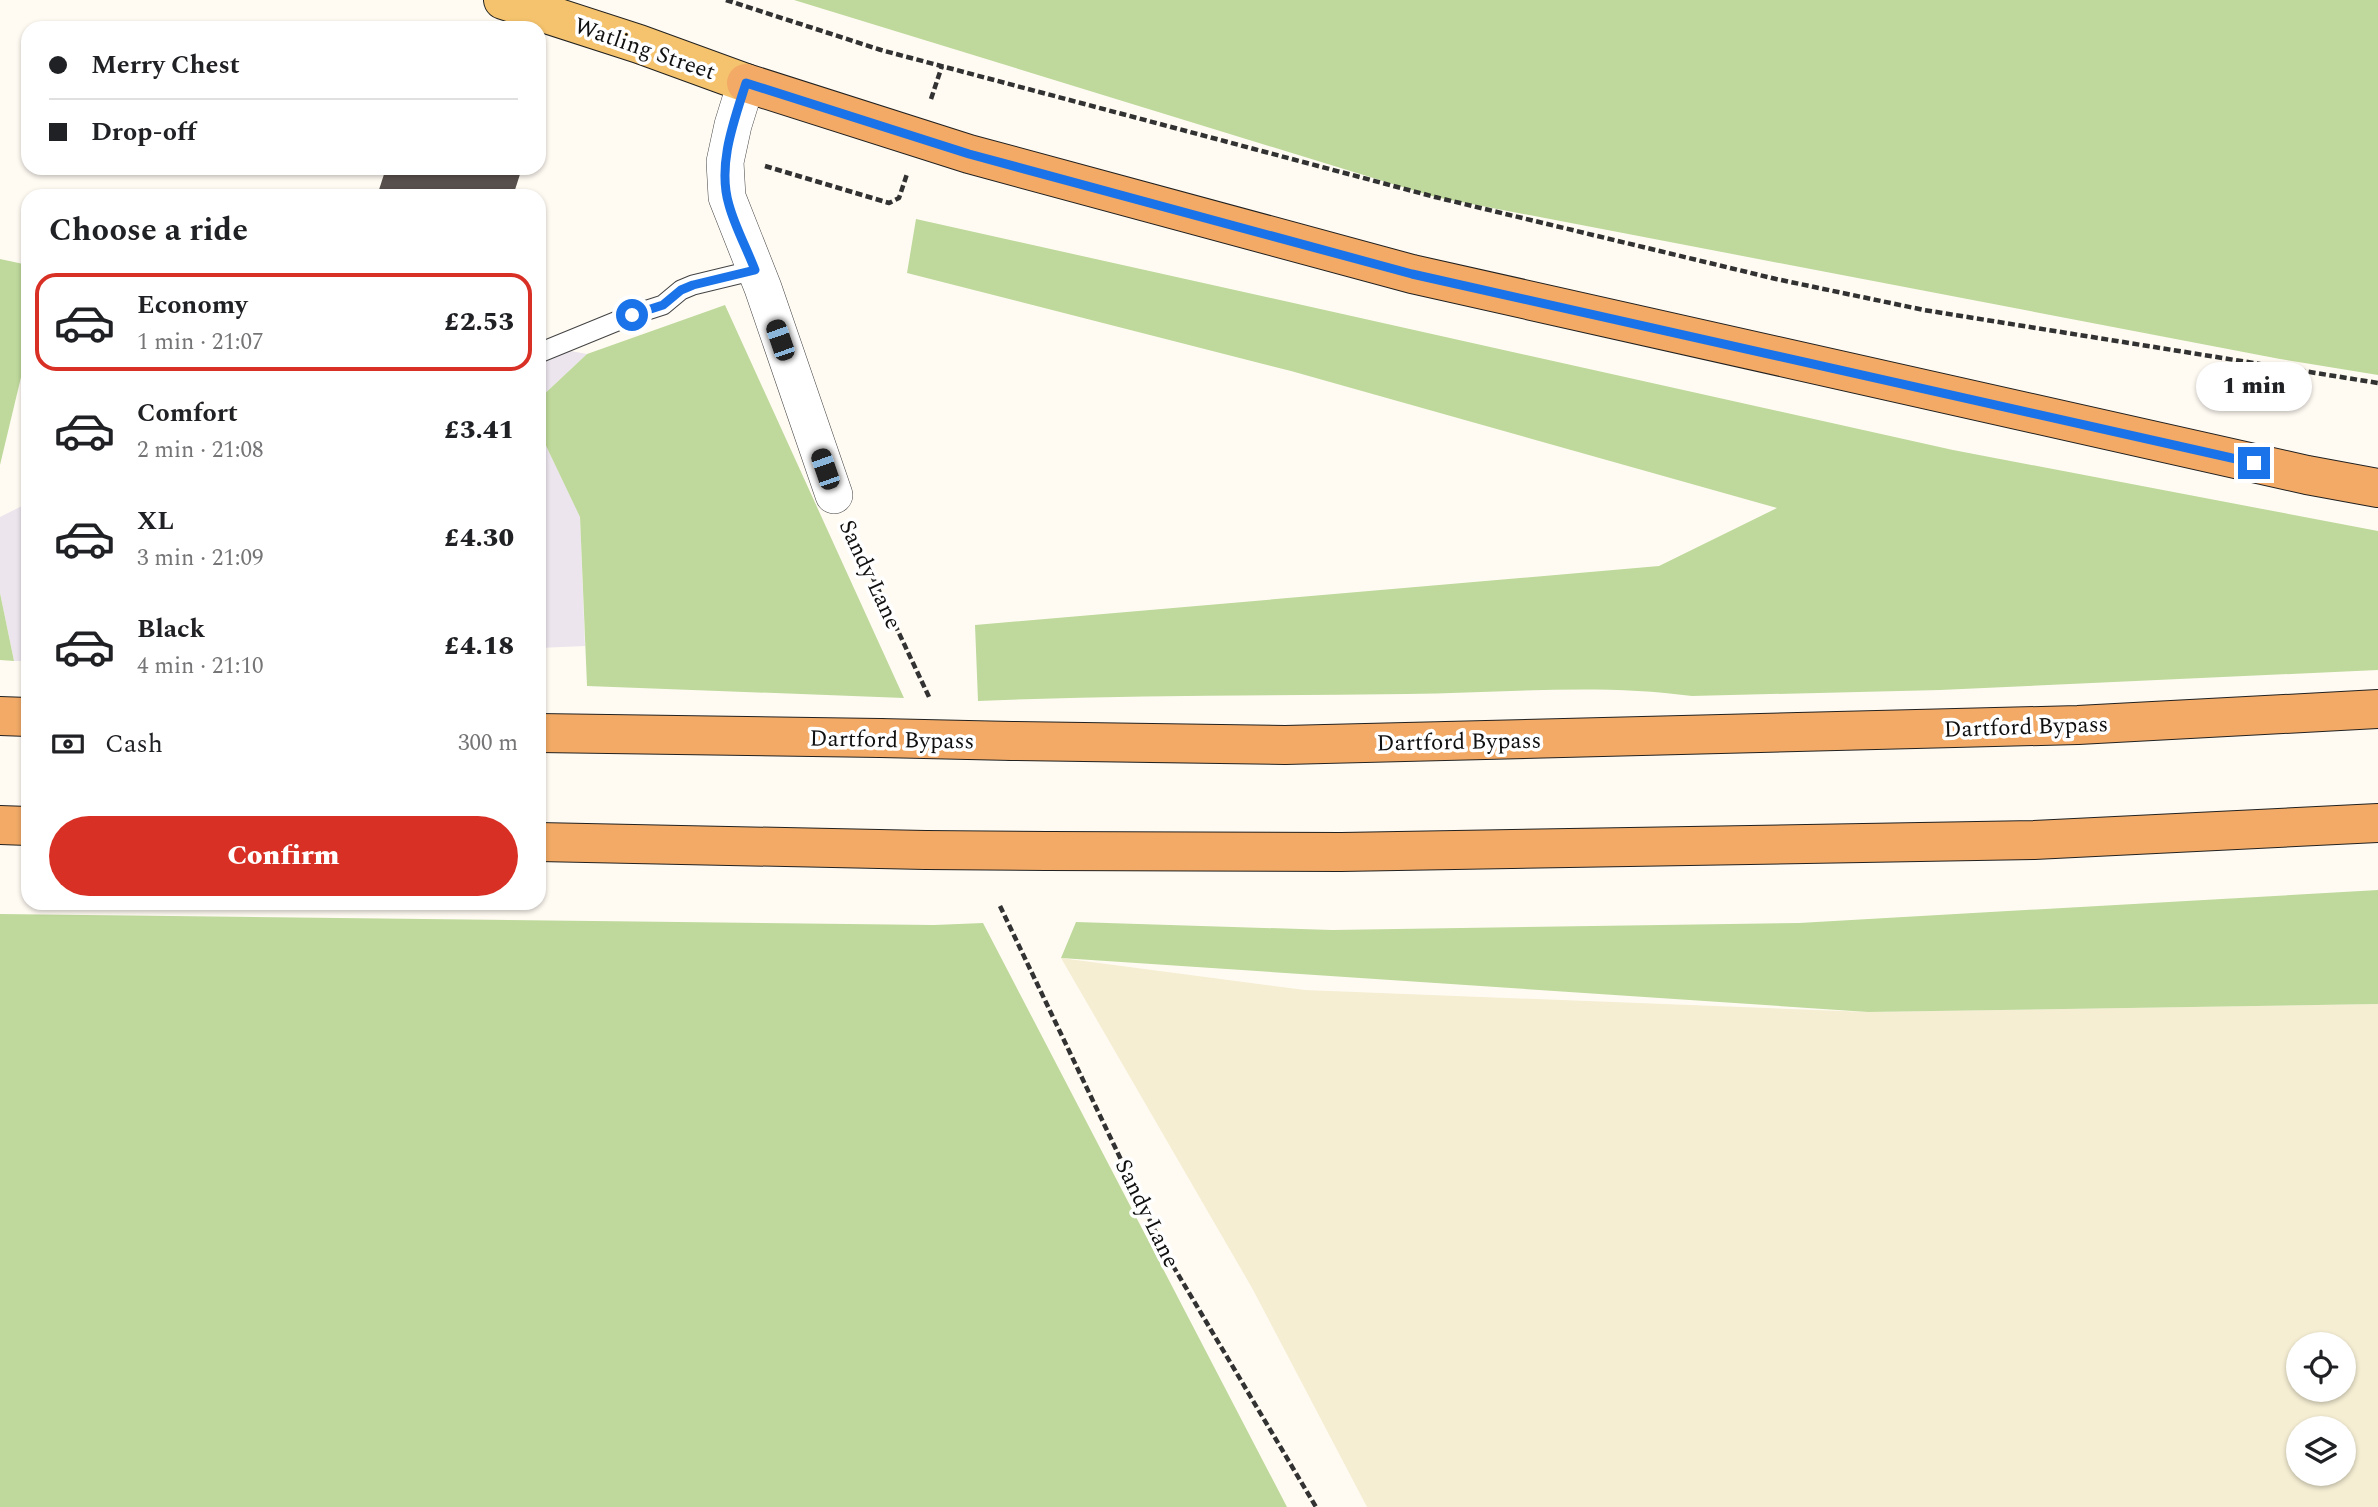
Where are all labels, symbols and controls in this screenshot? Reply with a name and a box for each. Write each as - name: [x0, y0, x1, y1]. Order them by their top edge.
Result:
- street label: Watling Street: [569, 9, 720, 90]
- text: Merry Chest: [91, 45, 240, 85]
- text: Drop-off: [91, 112, 196, 152]
- text: Choose a ride: [49, 206, 248, 255]
- text: Economy: [137, 285, 247, 325]
- icon: car: [53, 291, 116, 354]
- route start: [616, 299, 648, 331]
- text: £2.53: [444, 302, 514, 342]
- car: [764, 317, 797, 363]
- text: 1 min · 21:07: [137, 325, 264, 360]
- callout: 1 min: [2196, 362, 2312, 410]
- text: 1 min: [2222, 369, 2286, 404]
- text: Comfort: [137, 393, 238, 433]
- icon: car: [53, 399, 116, 462]
- text: £3.41: [444, 410, 514, 450]
- text: 2 min · 21:08: [137, 433, 264, 468]
- car: [809, 446, 842, 492]
- route end: [2238, 447, 2270, 479]
- text: XL: [137, 501, 174, 541]
- icon: car: [53, 507, 116, 570]
- street label: Sandy Lane: [829, 514, 910, 635]
- text: £4.30: [444, 518, 514, 558]
- text: 3 min · 21:09: [137, 541, 264, 576]
- text: Black: [137, 609, 205, 649]
- icon: car: [53, 615, 116, 678]
- text: £4.18: [444, 626, 514, 666]
- text: 4 min · 21:10: [137, 649, 264, 684]
- street label: Dartford Bypass: [1943, 707, 2109, 748]
- street label: Dartford Bypass: [809, 722, 975, 759]
- text: Cash: [105, 724, 163, 764]
- street label: Dartford Bypass: [1376, 724, 1542, 761]
- icon: cash: [49, 725, 87, 763]
- text: 300 m: [458, 726, 518, 761]
- button: Confirm: [49, 816, 518, 896]
- street label: Sandy Lane: [1105, 1153, 1188, 1274]
- map controls: [2286, 1332, 2356, 1486]
- button: locate: [2286, 1332, 2356, 1402]
- button: layers: [2286, 1416, 2356, 1486]

